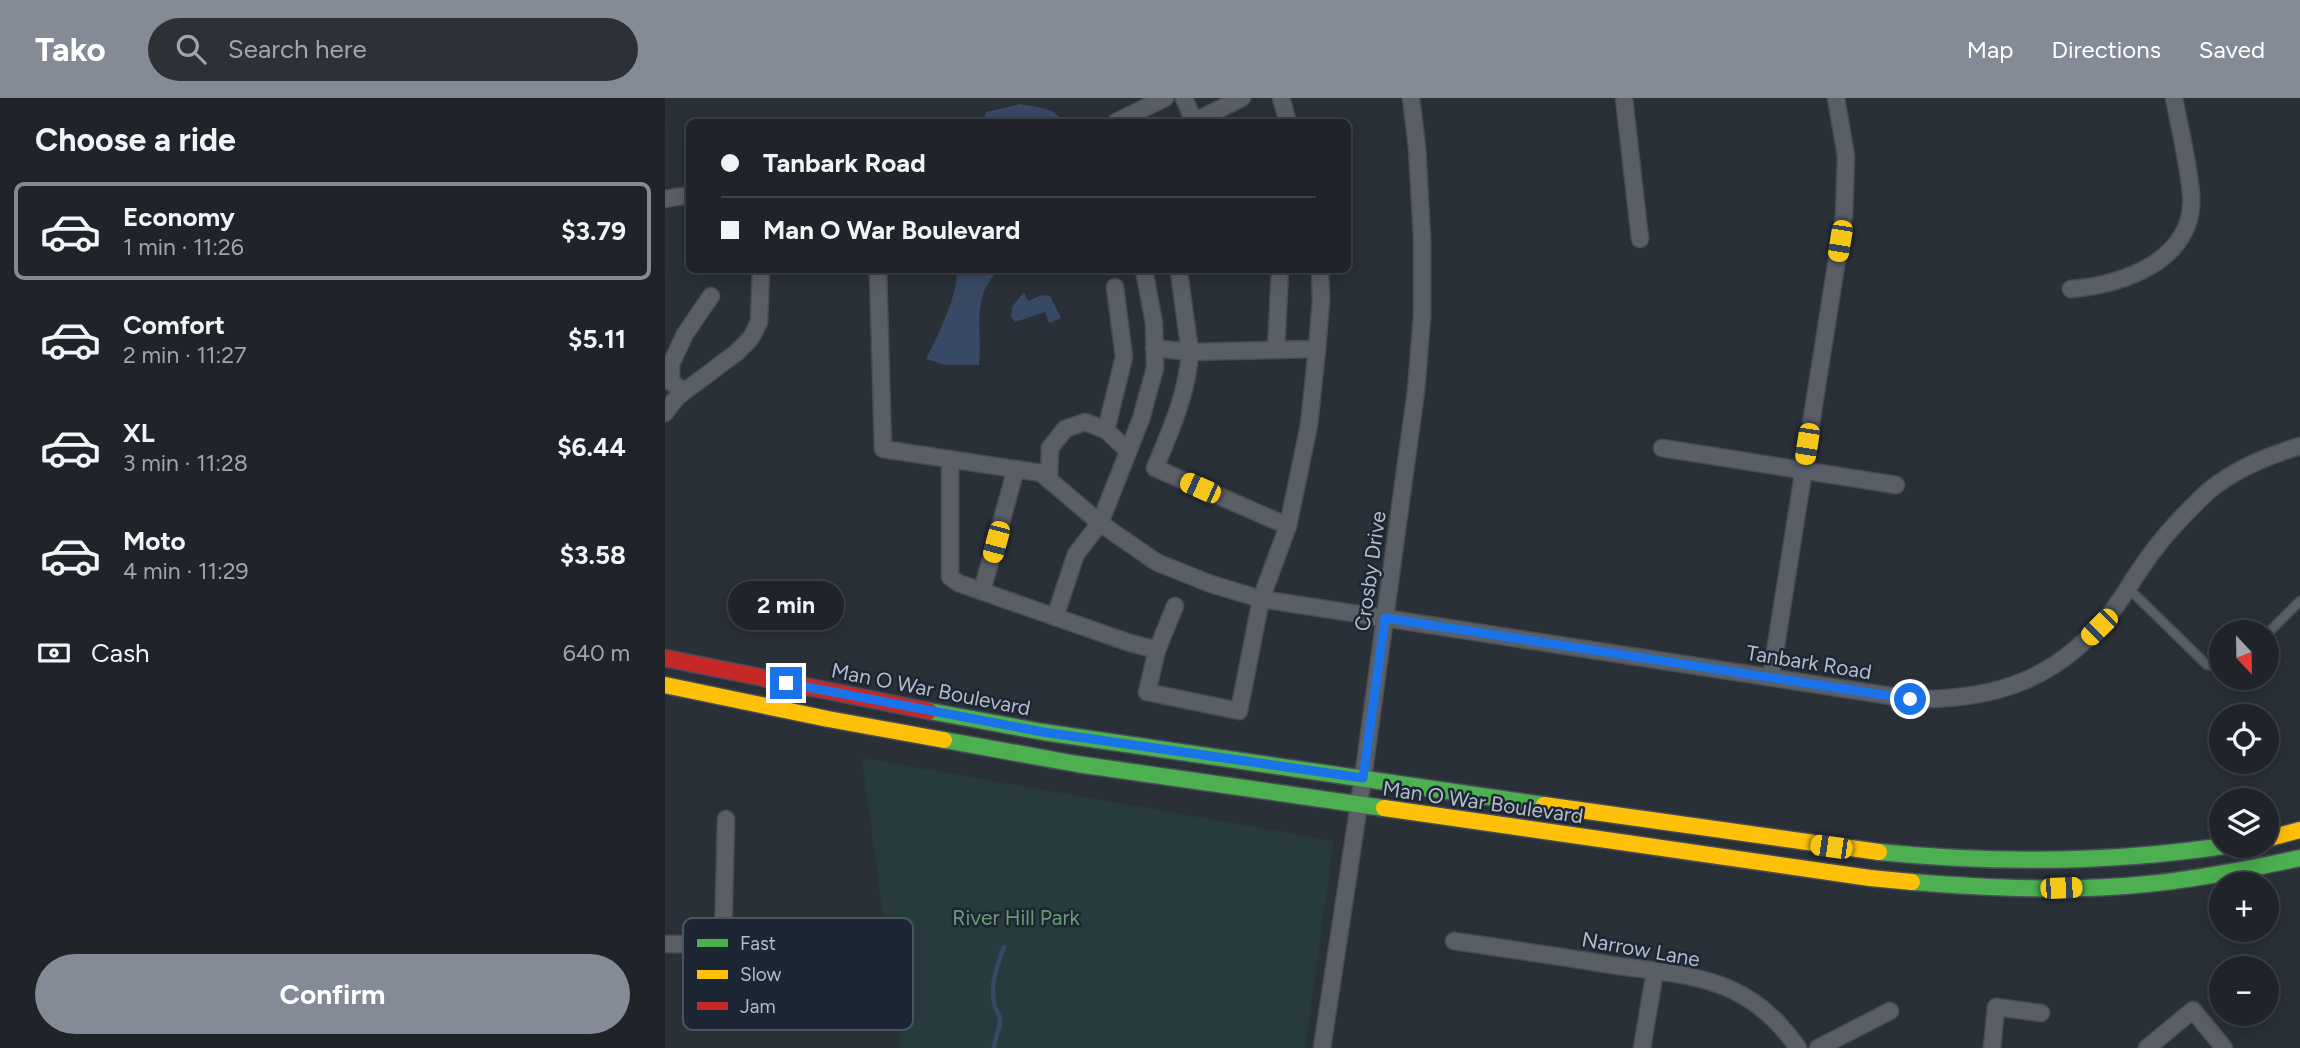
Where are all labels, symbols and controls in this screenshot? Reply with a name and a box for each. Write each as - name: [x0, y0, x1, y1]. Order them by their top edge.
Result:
- search box: [148, 18, 638, 81]
- text: Tako: [35, 30, 106, 69]
- icon: search: [172, 30, 210, 68]
- text: Search here: [228, 33, 367, 65]
- text: Map: [1967, 35, 2013, 64]
- text: Directions: [2051, 35, 2161, 64]
- text: Saved: [2199, 35, 2265, 64]
- text: Choose a ride: [35, 121, 236, 159]
- text: Tanbark Road: [763, 147, 926, 179]
- icon: car: [39, 200, 102, 263]
- text: Economy: [123, 201, 235, 233]
- text: Man O War Boulevard: [763, 214, 1020, 246]
- text: $3.79: [561, 215, 626, 247]
- car: [1827, 219, 1854, 263]
- text: 1 min · 11:26: [123, 233, 244, 261]
- icon: car: [39, 308, 102, 371]
- text: Comfort: [123, 309, 225, 341]
- text: $5.11: [568, 323, 626, 355]
- text: 2 min · 11:27: [123, 341, 247, 369]
- icon: car: [39, 416, 102, 479]
- text: XL: [123, 417, 155, 449]
- car: [1794, 422, 1821, 466]
- text: $6.44: [557, 431, 626, 463]
- text: 3 min · 11:28: [123, 449, 248, 477]
- car: [1177, 470, 1224, 506]
- street label: Crosby Drive: [1349, 509, 1391, 633]
- car: [981, 519, 1012, 565]
- icon: car: [39, 524, 102, 587]
- text: Moto: [123, 525, 186, 557]
- text: $3.58: [560, 539, 626, 571]
- text: 4 min · 11:29: [123, 557, 249, 585]
- callout: 2 min: [728, 582, 844, 630]
- text: 2 min: [757, 591, 815, 619]
- car: [2077, 605, 2122, 649]
- north arrow: [2209, 620, 2279, 690]
- map controls: [2209, 620, 2279, 1026]
- icon: cash: [35, 634, 73, 672]
- text: Cash: [91, 637, 150, 669]
- text: 640 m: [563, 639, 630, 667]
- street label: Tanbark Road: [1745, 640, 1873, 684]
- street label: Man O War Boulevard: [829, 657, 1033, 721]
- route end: [770, 667, 802, 699]
- route start: [1894, 683, 1926, 715]
- button: locate: [2209, 704, 2279, 774]
- street label: Man O War Boulevard: [1381, 776, 1585, 828]
- button: layers: [2209, 788, 2279, 858]
- car: [1809, 834, 1854, 860]
- button: +: [2209, 872, 2279, 942]
- car: [2040, 877, 2083, 899]
- park label: River Hill Park: [952, 905, 1081, 930]
- legend: [683, 918, 913, 1030]
- street label: Narrow Lane: [1580, 926, 1702, 972]
- text: Fast: [740, 932, 776, 955]
- button: Confirm: [35, 954, 630, 1034]
- button: −: [2209, 956, 2279, 1026]
- text: Slow: [740, 963, 782, 986]
- text: Jam: [740, 995, 776, 1018]

